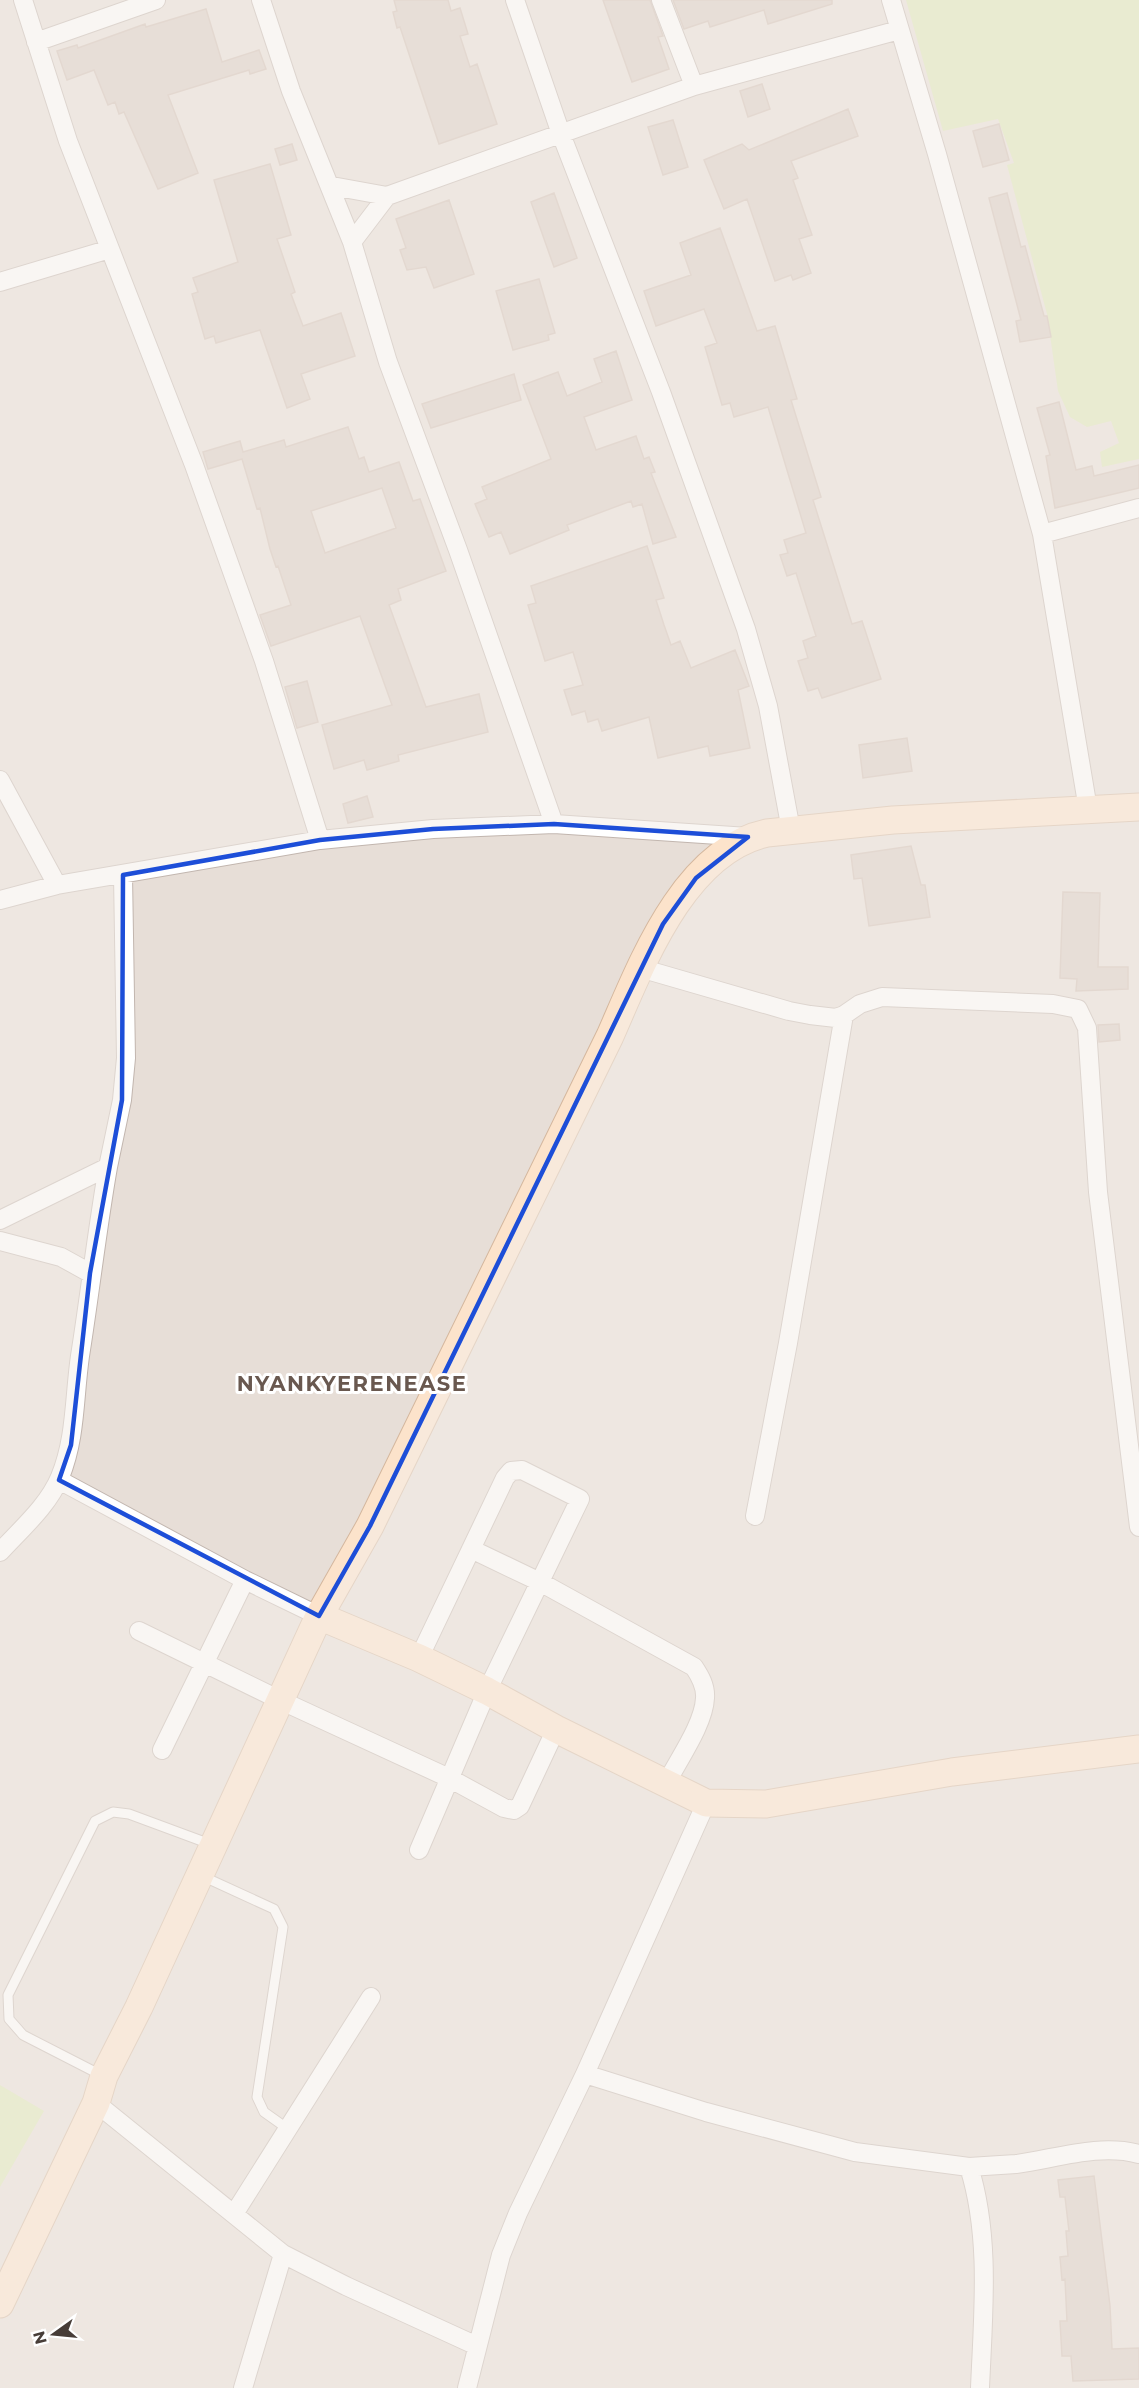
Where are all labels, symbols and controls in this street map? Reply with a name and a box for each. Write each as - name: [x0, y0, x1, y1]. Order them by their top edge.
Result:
- district label: NYANKYERENEASE: [237, 1371, 467, 1396]
- north arrow: [24, 2304, 84, 2364]
- text: N: [29, 2329, 51, 2346]

